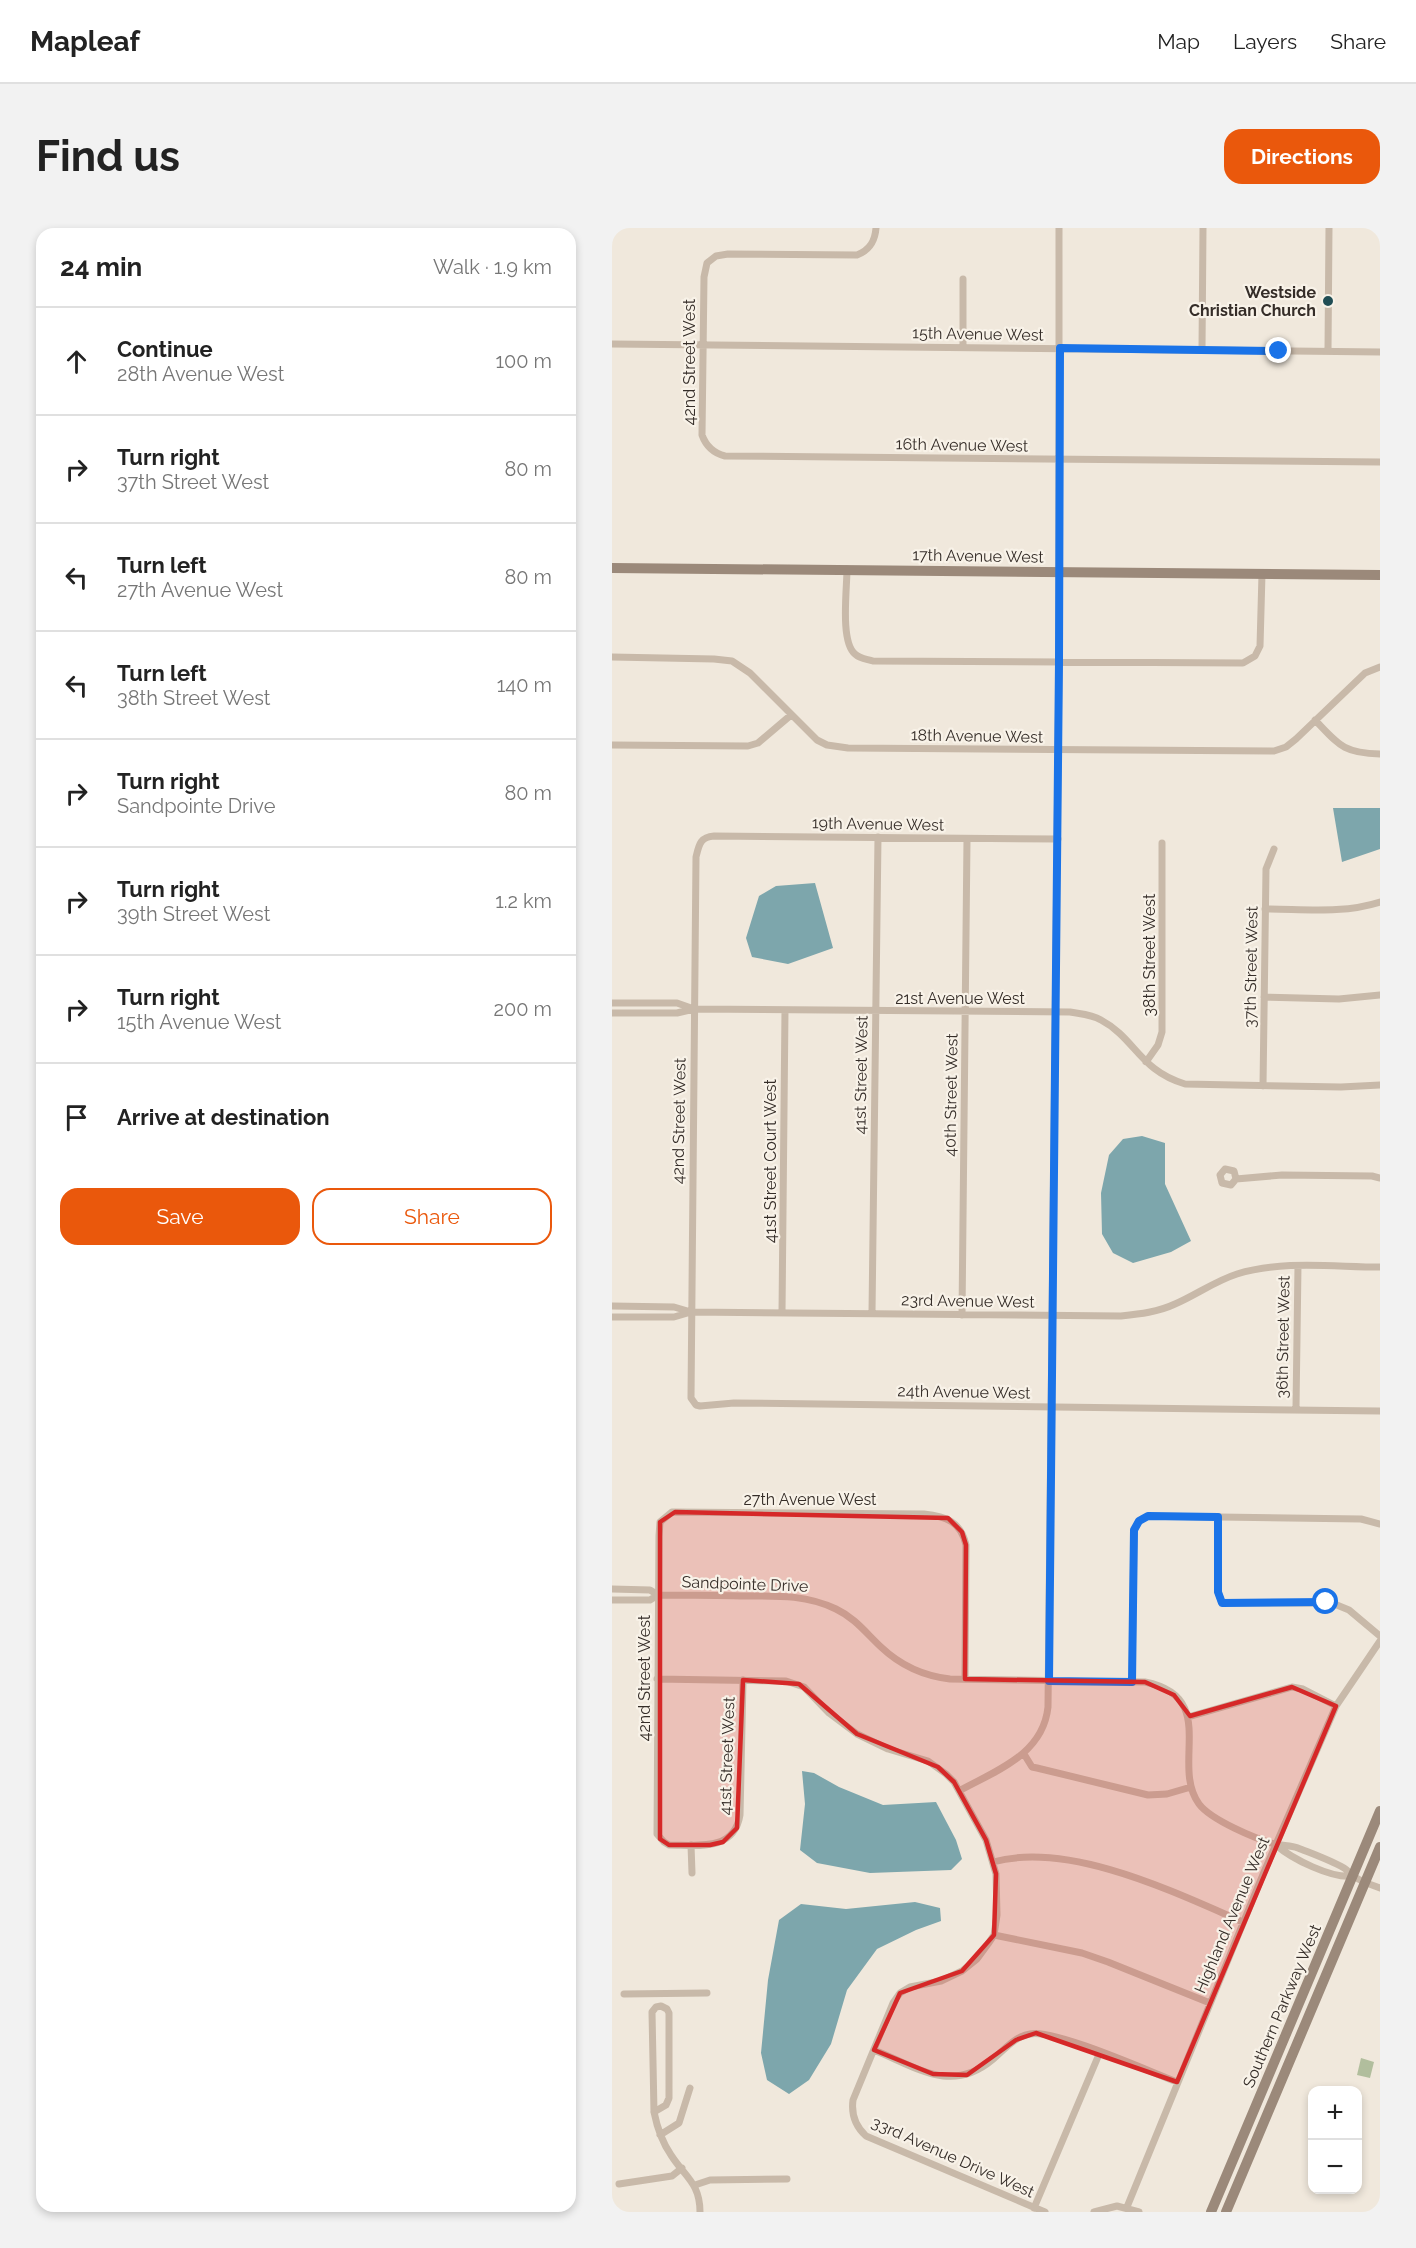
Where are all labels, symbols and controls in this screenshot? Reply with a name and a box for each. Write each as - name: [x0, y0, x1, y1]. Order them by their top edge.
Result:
- text: Mapleaf: [30, 25, 140, 58]
- text: Map: [1157, 29, 1200, 54]
- text: Layers: [1233, 29, 1297, 54]
- text: Share: [1330, 29, 1386, 54]
- button: Directions: [1224, 129, 1380, 184]
- text: Find us: [36, 132, 180, 181]
- text: 24 min: [60, 252, 142, 282]
- text: Walk · 1.9 km: [433, 255, 552, 279]
- place label: Westside Christian Church: [1189, 283, 1316, 320]
- marker: Westside Christian Church: [1321, 294, 1335, 308]
- street label: 42nd Street West: [680, 298, 699, 425]
- street label: 15th Avenue West: [912, 323, 1045, 345]
- text: Continue: [117, 336, 213, 362]
- route end: [1265, 337, 1291, 363]
- icon: ahead: [60, 345, 93, 378]
- text: 100 m: [495, 349, 552, 373]
- text: 28th Avenue West: [117, 362, 284, 386]
- street label: 16th Avenue West: [896, 434, 1029, 456]
- text: Turn right: [117, 444, 220, 470]
- icon: right: [60, 453, 93, 486]
- text: 80 m: [504, 457, 552, 481]
- text: 37th Street West: [117, 470, 269, 494]
- street label: 17th Avenue West: [912, 545, 1044, 567]
- text: Turn left: [117, 552, 207, 578]
- icon: left: [60, 561, 93, 594]
- text: 80 m: [504, 565, 552, 589]
- text: 27th Avenue West: [117, 578, 283, 602]
- text: Turn left: [117, 660, 207, 686]
- icon: left: [60, 669, 93, 702]
- text: 140 m: [497, 673, 552, 697]
- text: 38th Street West: [117, 686, 271, 710]
- street label: 18th Avenue West: [911, 725, 1044, 747]
- text: Turn right: [117, 768, 220, 794]
- icon: right: [60, 777, 93, 810]
- text: 80 m: [504, 781, 552, 805]
- text: Sandpointe Drive: [117, 794, 275, 818]
- street label: 19th Avenue West: [812, 813, 945, 835]
- text: Turn right: [117, 876, 220, 902]
- icon: right: [60, 885, 93, 918]
- text: 1.2 km: [495, 889, 552, 913]
- street label: 38th Street West: [1140, 893, 1159, 1016]
- text: 39th Street West: [117, 902, 270, 926]
- street label: 37th Street West: [1240, 905, 1262, 1028]
- text: Turn right: [117, 984, 220, 1010]
- street label: 21st Avenue West: [895, 989, 1025, 1008]
- icon: right: [60, 993, 93, 1026]
- text: 200 m: [494, 997, 552, 1021]
- text: 15th Avenue West: [117, 1010, 282, 1034]
- street label: 41st Street West: [850, 1015, 872, 1135]
- street label: 40th Street West: [940, 1033, 962, 1157]
- street label: 42nd Street West: [668, 1057, 690, 1184]
- street label: 41st Street Court West: [761, 1078, 780, 1243]
- icon: arrive: [60, 1101, 93, 1134]
- text: Arrive at destination: [117, 1104, 330, 1130]
- button: Save: [60, 1188, 300, 1245]
- button: Share: [312, 1188, 552, 1245]
- street label: 36th Street West: [1272, 1275, 1294, 1399]
- street label: 23rd Avenue West: [901, 1290, 1036, 1312]
- street label: 24th Avenue West: [897, 1381, 1031, 1403]
- street label: 27th Avenue West: [744, 1490, 877, 1509]
- street label: Sandpointe Drive: [681, 1572, 809, 1596]
- route start: [1312, 1588, 1338, 1614]
- street label: 42nd Street West: [635, 1614, 654, 1741]
- street label: 41st Street West: [715, 1696, 739, 1816]
- street label: Highland Avenue West: [1190, 1833, 1274, 1996]
- street label: Southern Parkway West: [1239, 1921, 1325, 2091]
- map controls: [1308, 2086, 1362, 2194]
- button: +: [1308, 2086, 1362, 2140]
- street label: 33rd Avenue Drive West: [869, 2113, 1038, 2202]
- button: −: [1308, 2140, 1362, 2194]

